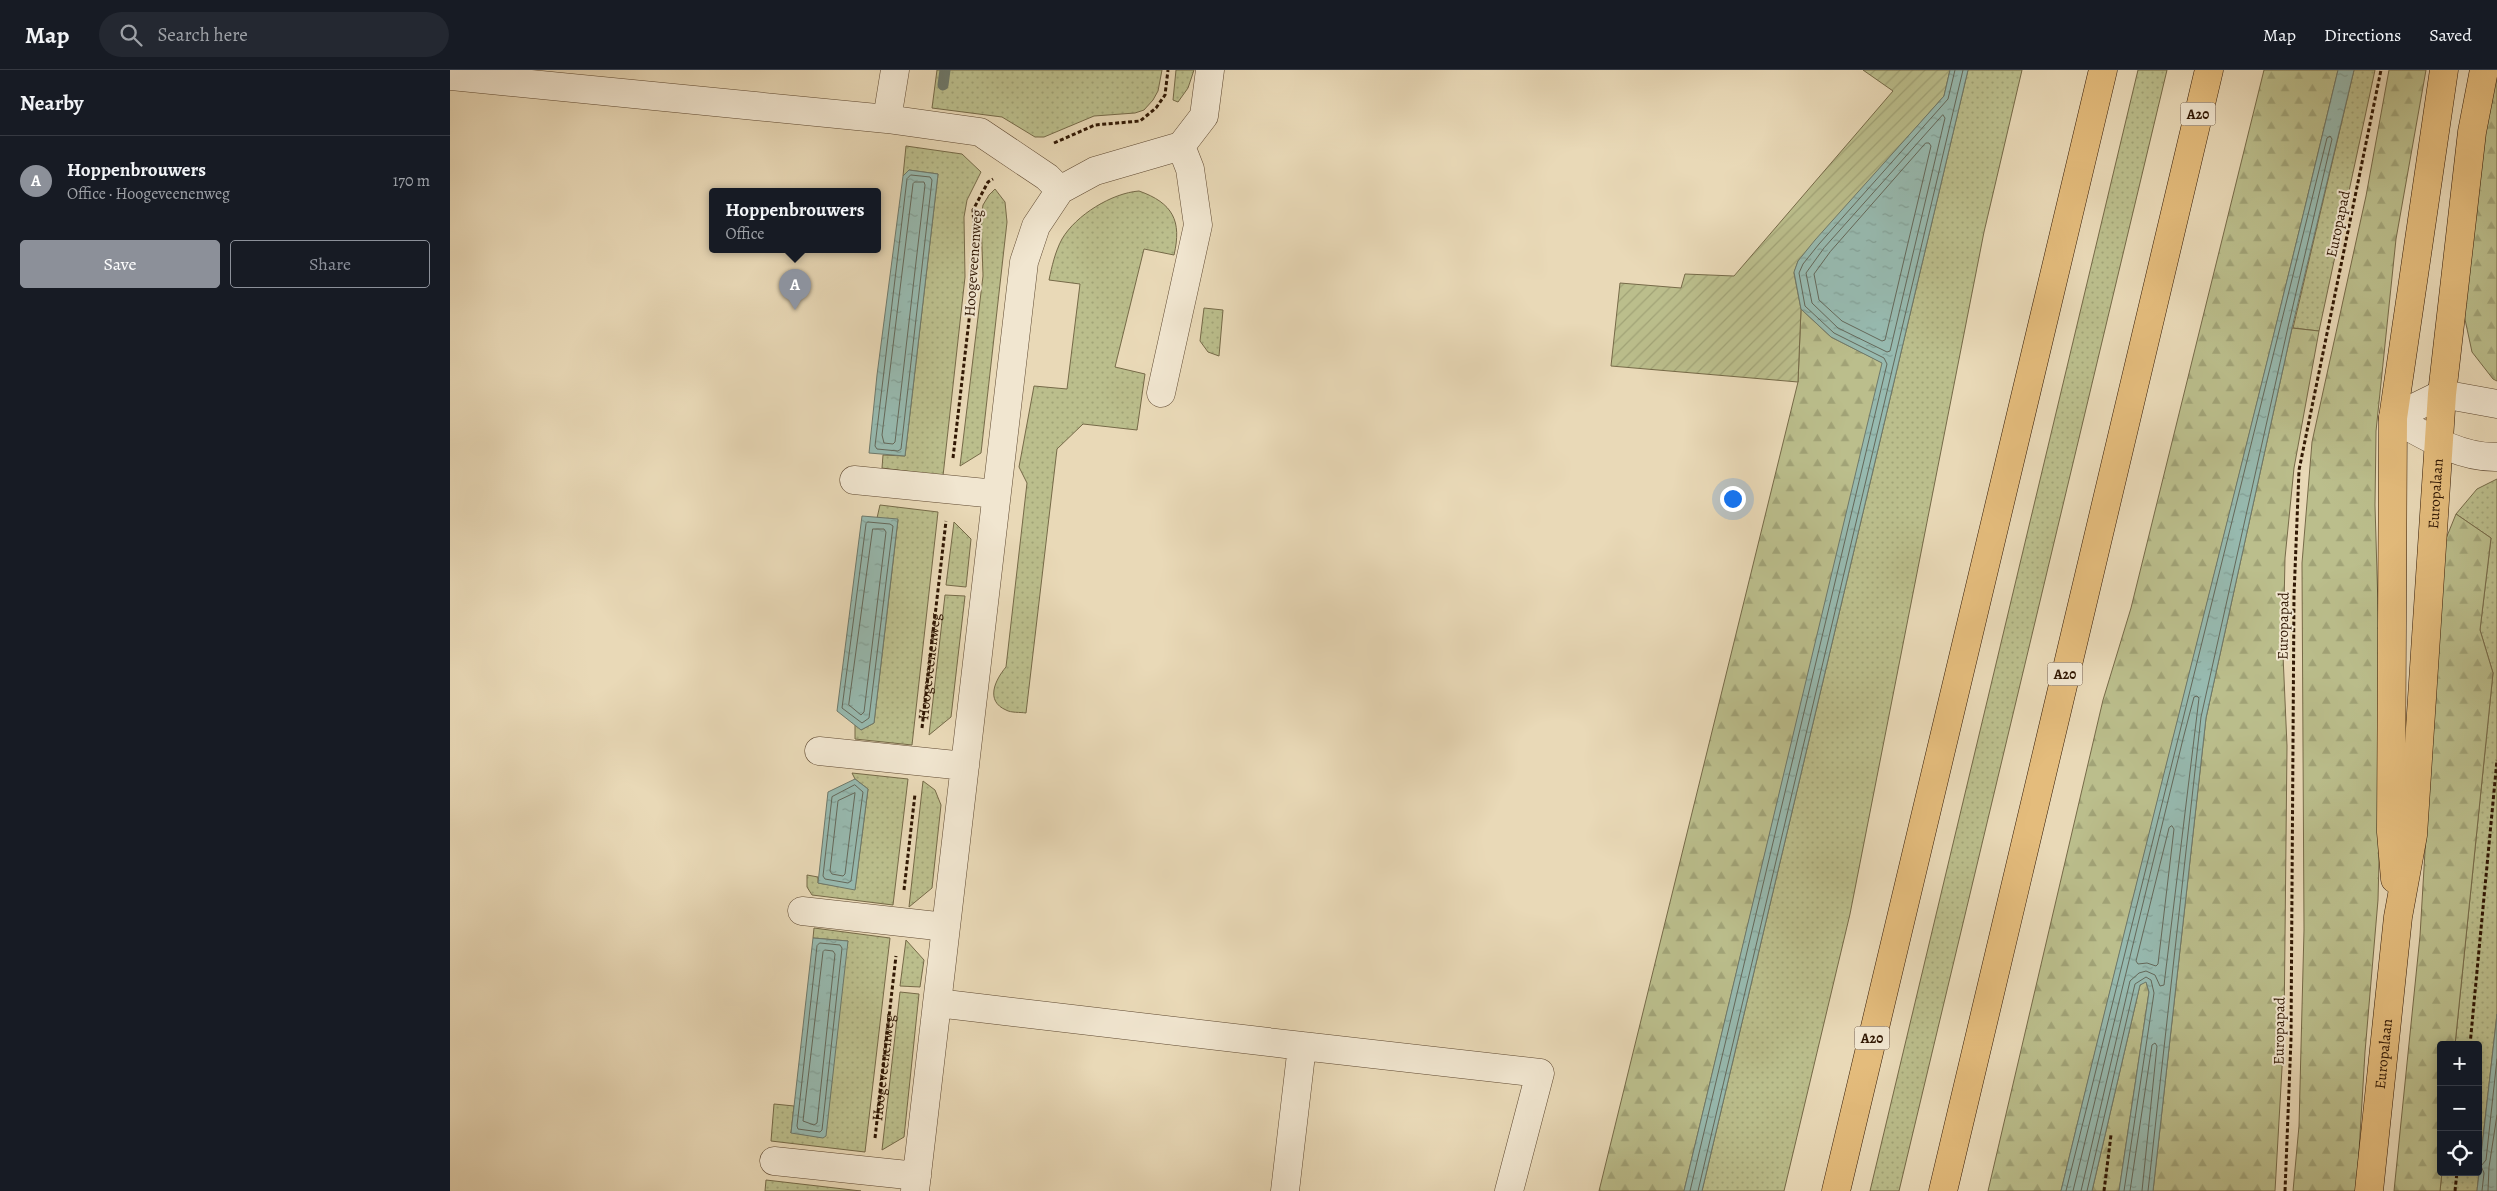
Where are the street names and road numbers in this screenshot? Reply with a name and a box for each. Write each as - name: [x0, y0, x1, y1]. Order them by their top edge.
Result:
- road number: A20: [2180, 103, 2216, 126]
- street label: Europapad: [2321, 188, 2355, 259]
- street label: Hoogeveenenweg: [959, 208, 987, 317]
- street label: Europalaan: [2423, 458, 2448, 530]
- street label: Europapad: [2272, 591, 2294, 660]
- street label: Hoogeveenenweg: [913, 611, 945, 721]
- road number: A20: [2048, 662, 2082, 686]
- street label: Europapad: [2268, 996, 2290, 1065]
- street label: Hoogeveenenweg: [867, 1012, 899, 1122]
- street label: Europalaan: [2370, 1018, 2397, 1090]
- road number: A20: [1854, 1026, 1890, 1050]

